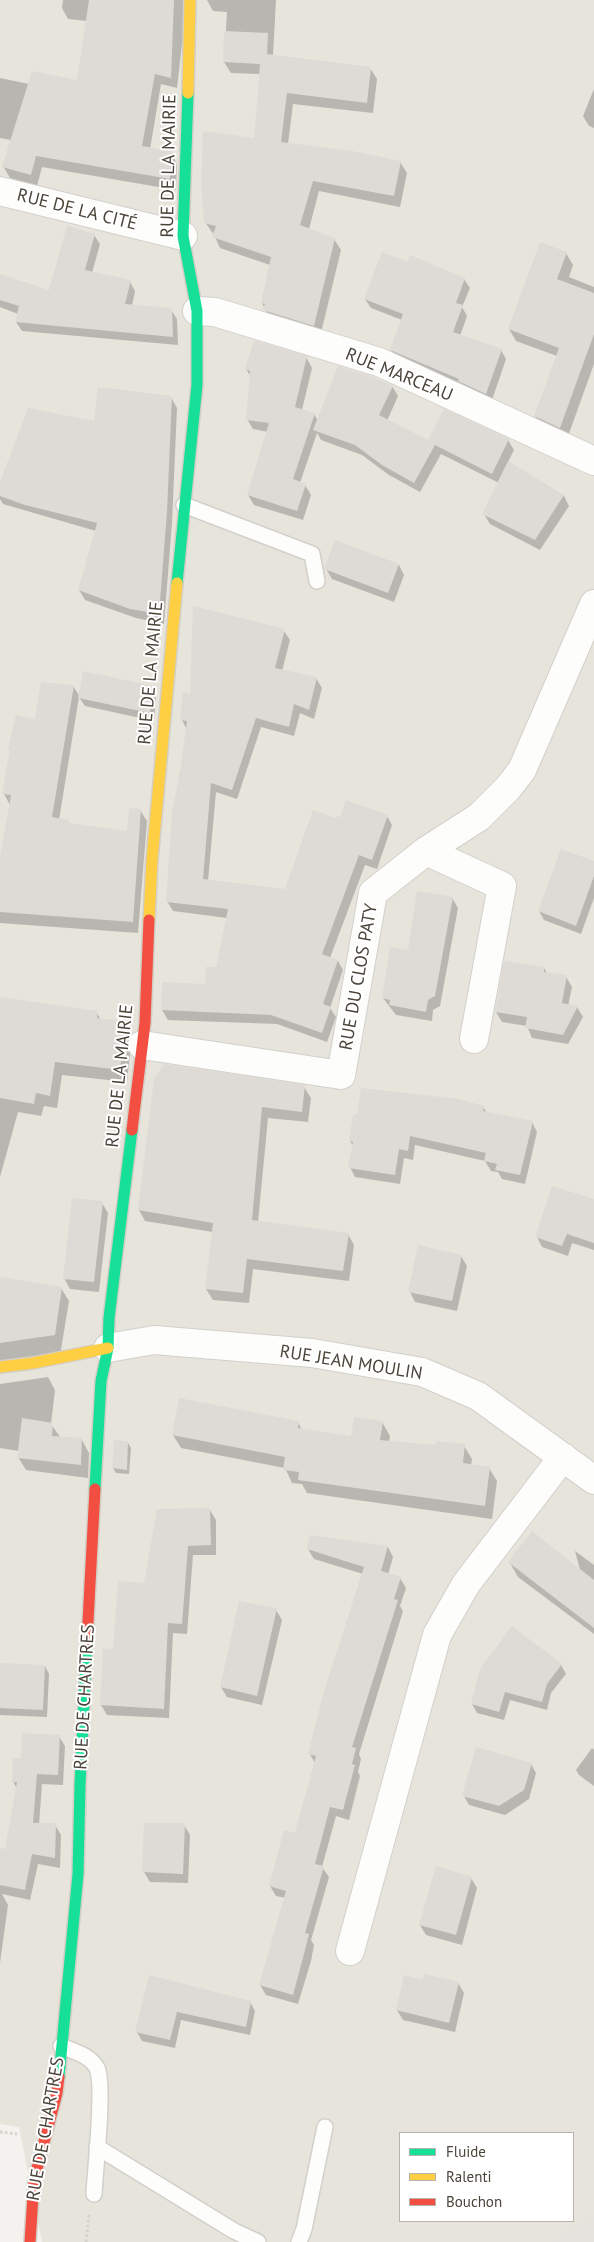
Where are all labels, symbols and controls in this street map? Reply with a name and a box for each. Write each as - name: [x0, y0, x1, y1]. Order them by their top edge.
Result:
- street label: RUE DE LA MAIRIE: [157, 94, 181, 238]
- street label: RUE DE LA CITÉ: [15, 185, 139, 235]
- street label: RUE MARCEAU: [342, 344, 456, 406]
- street label: RUE DE LA MAIRIE: [134, 601, 168, 745]
- street label: RUE DU CLOS PATY: [335, 902, 383, 1052]
- street label: RUE DE LA MAIRIE: [102, 1004, 138, 1148]
- street label: RUE JEAN MOULIN: [278, 1341, 424, 1385]
- street label: RUE DE CHARTRES: [70, 1624, 100, 1770]
- street label: RUE DE CHARTRES: [23, 2055, 69, 2203]
- legend: [399, 2132, 574, 2222]
- text: Fluide: [446, 2142, 486, 2161]
- text: Ralenti: [446, 2167, 492, 2186]
- text: Bouchon: [446, 2192, 502, 2211]

